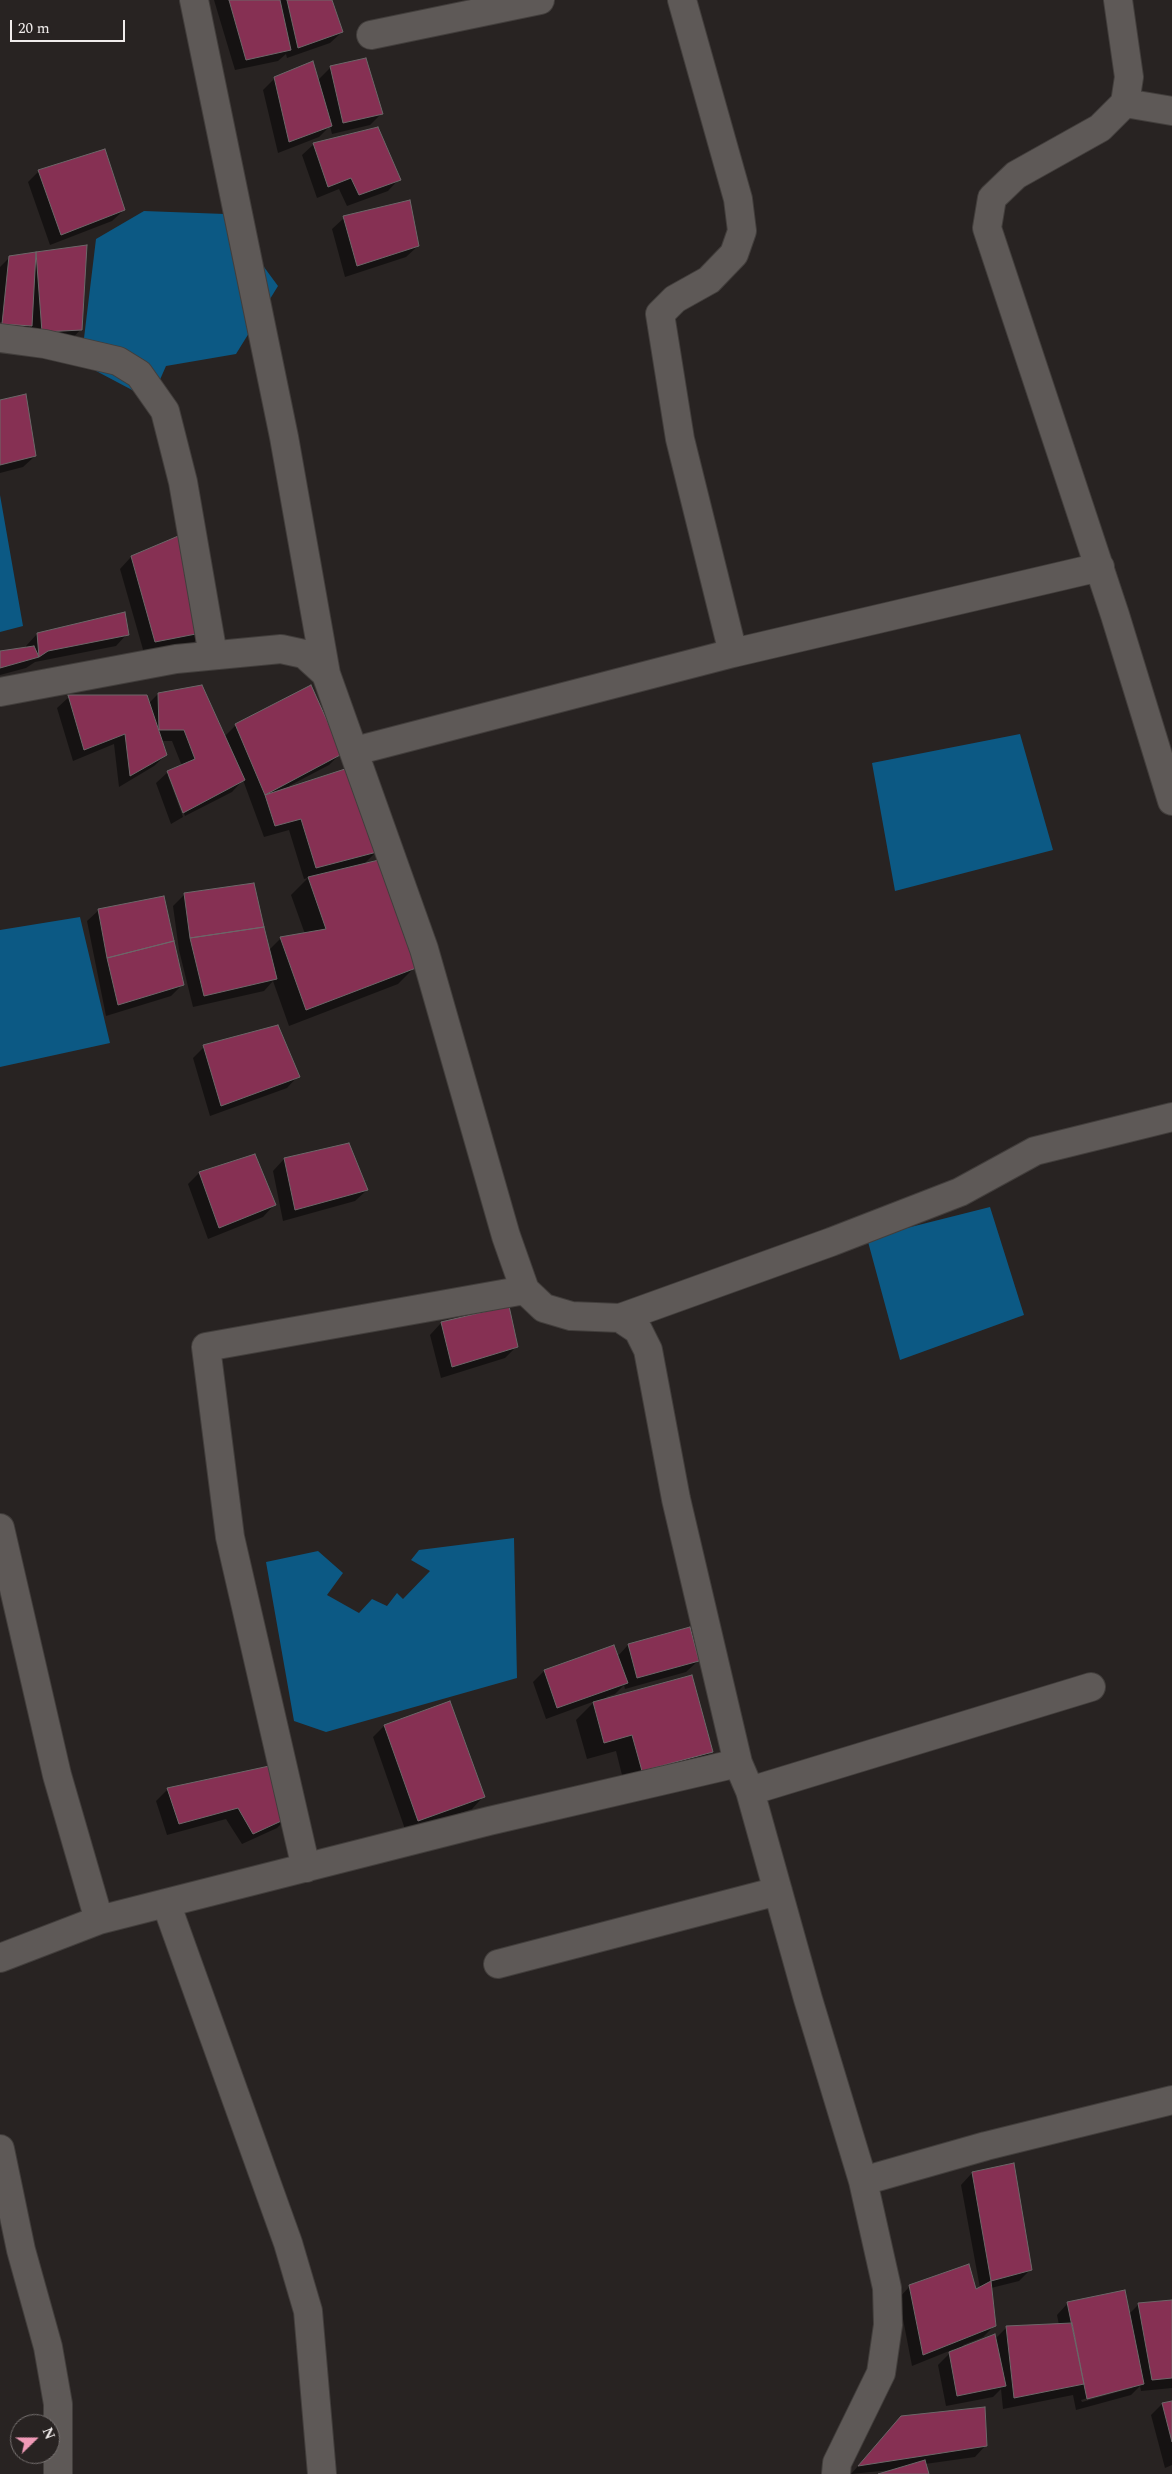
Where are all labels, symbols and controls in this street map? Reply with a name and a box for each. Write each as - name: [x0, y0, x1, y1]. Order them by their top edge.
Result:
- scale bar: [12, 10, 128, 42]
- text: 20 m: [18, 17, 50, 40]
- north arrow: [10, 2414, 60, 2464]
- text: N: [37, 2424, 60, 2443]

